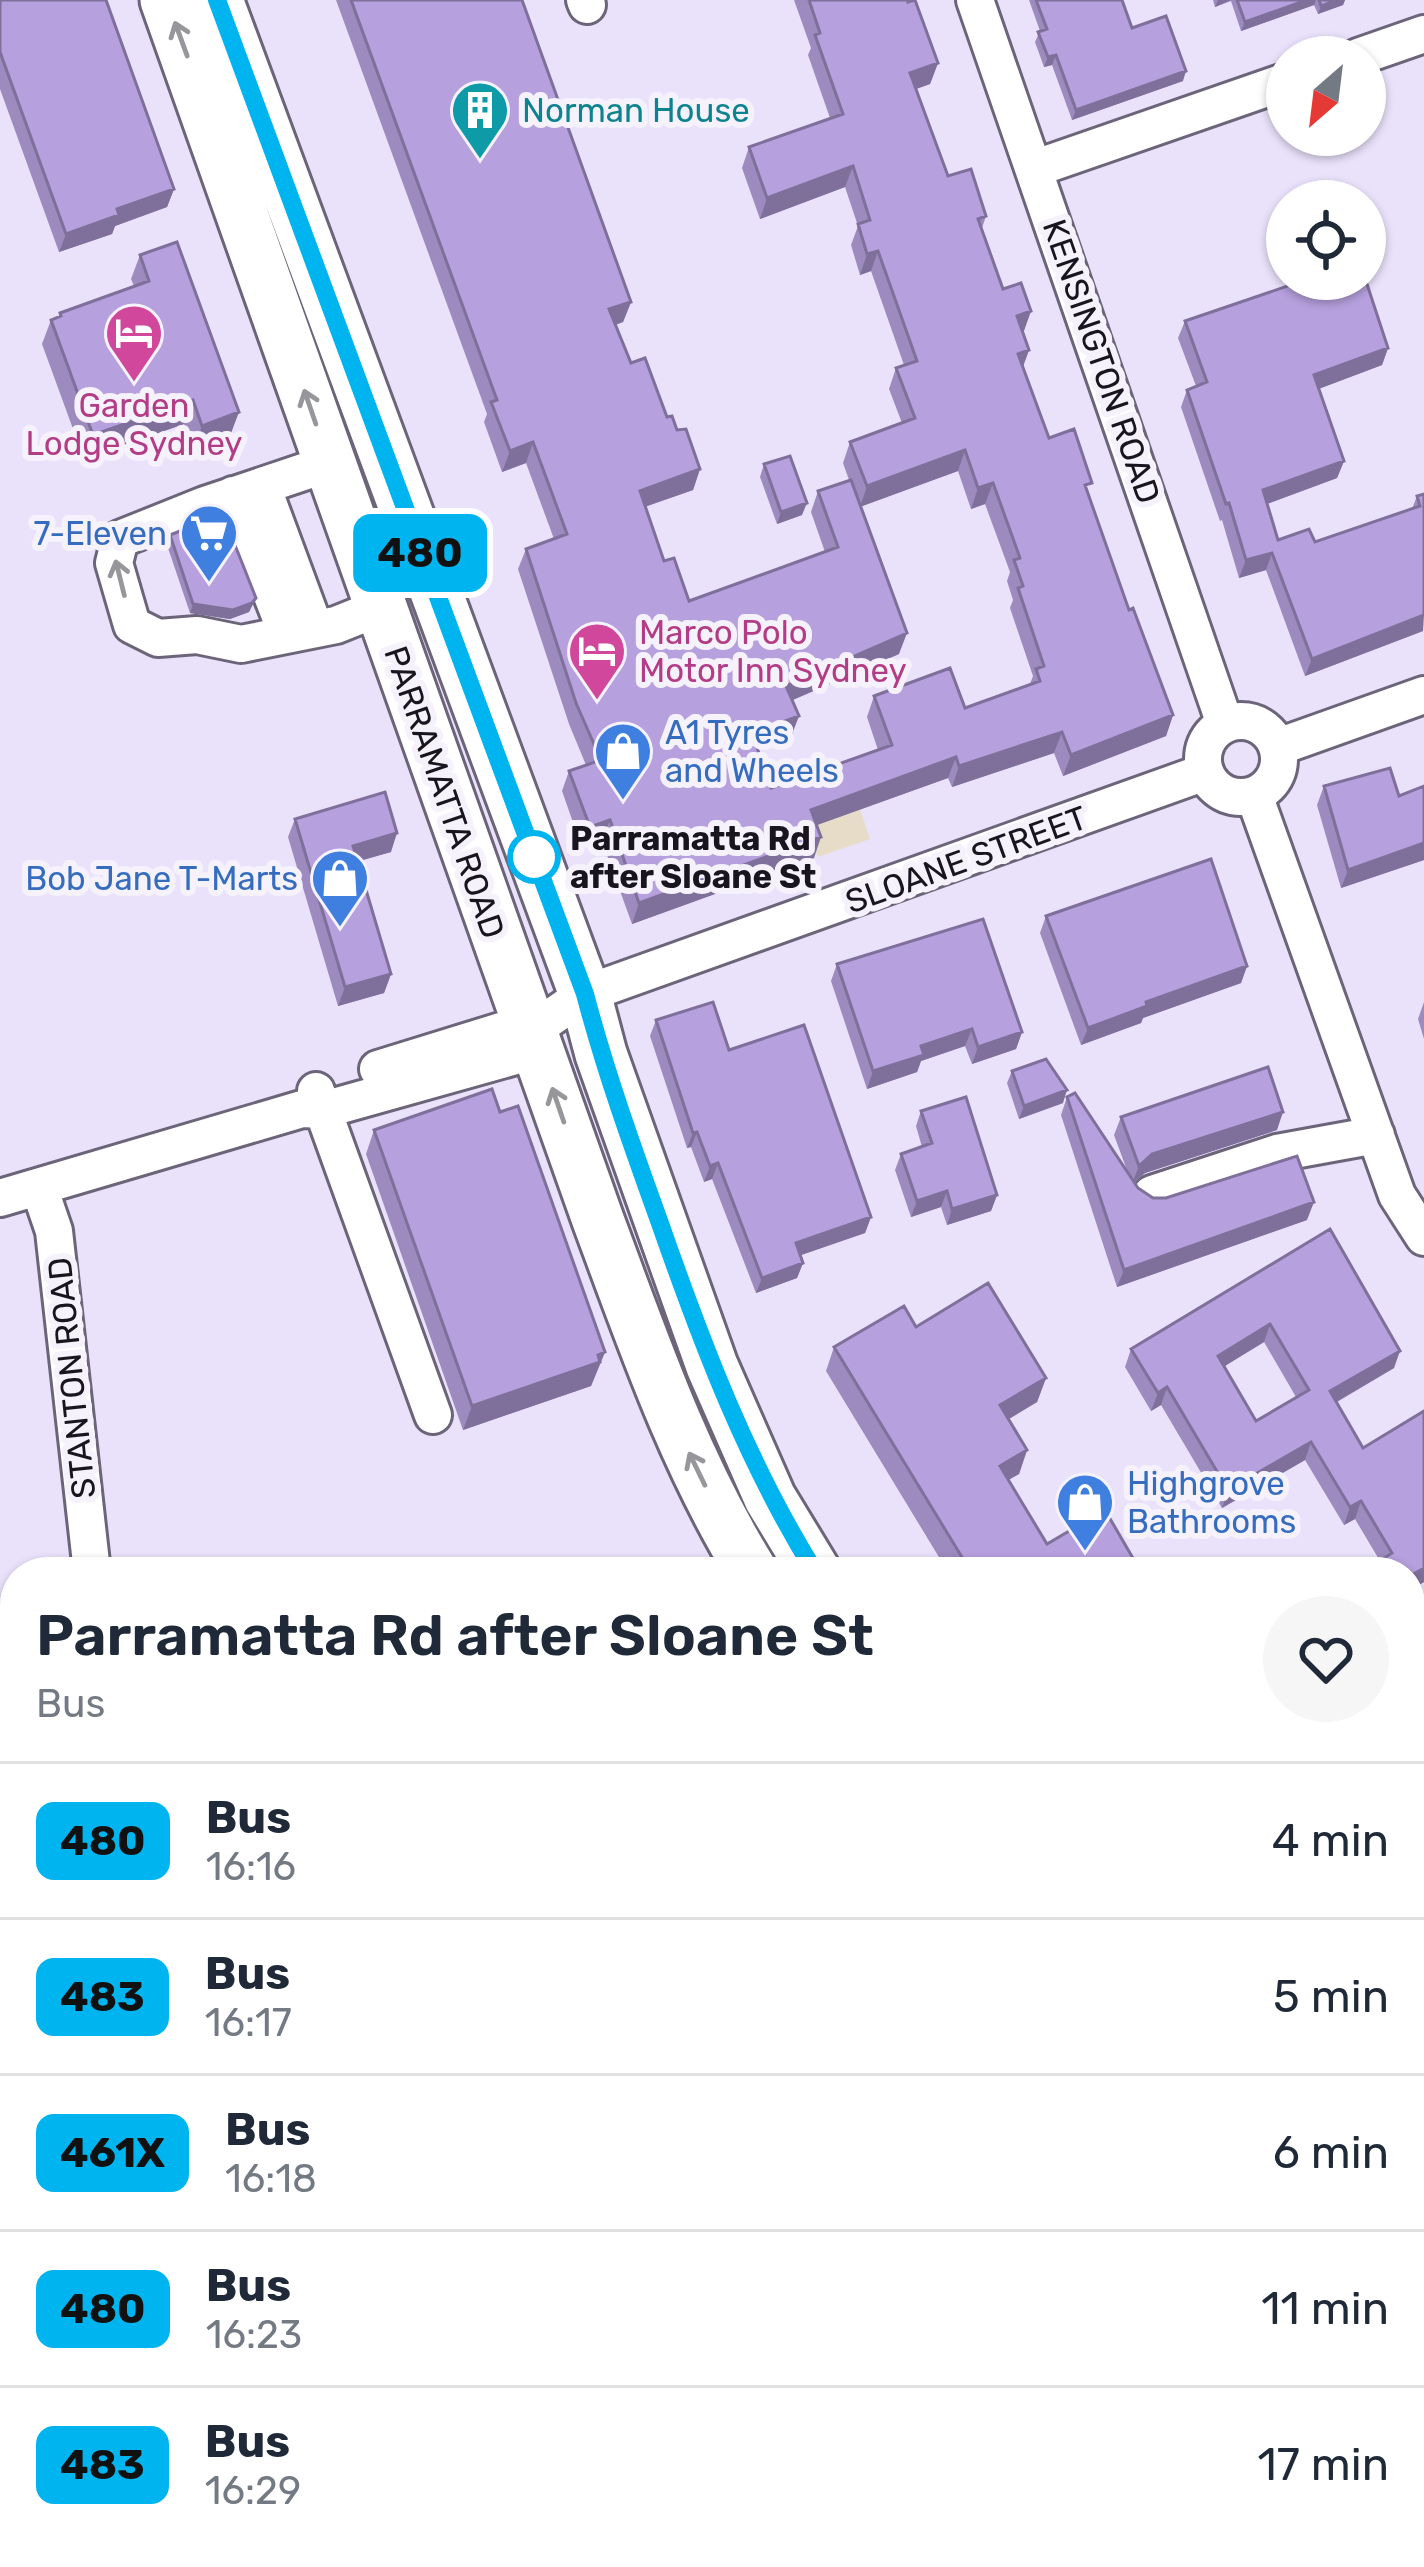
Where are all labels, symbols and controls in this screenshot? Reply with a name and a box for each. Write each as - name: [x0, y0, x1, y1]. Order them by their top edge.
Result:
- one-way arrow: [168, 21, 190, 58]
- north arrow: [1266, 36, 1386, 156]
- map controls: [1266, 36, 1386, 300]
- building icon: Norman House: [449, 79, 511, 161]
- place label: Norman House: [522, 91, 750, 130]
- button: locate: [1266, 180, 1386, 300]
- street label: KENSINGTON ROAD: [1035, 214, 1168, 508]
- hotel icon: Garden Lodge Sydney: [103, 302, 165, 384]
- place label: Garden Lodge Sydney: [26, 386, 242, 463]
- one-way arrow: [298, 389, 320, 427]
- supermarket icon: 7-Eleven: [178, 502, 240, 584]
- place label: 7-Eleven: [33, 514, 167, 553]
- line badge: 480: [351, 514, 489, 592]
- text: 480: [377, 528, 463, 578]
- one-way arrow: [108, 560, 130, 598]
- place label: Marco Polo Motor Inn Sydney: [639, 613, 907, 690]
- hotel icon: Marco Polo Motor Inn Sydney: [566, 620, 628, 702]
- street label: PARRAMATTA ROAD: [376, 641, 513, 943]
- place label: A1 Tyres and Wheels: [665, 713, 839, 790]
- shop icon: A1 Tyres and Wheels: [592, 720, 654, 802]
- street label: SLOANE STREET: [840, 798, 1092, 921]
- place label: Parramatta Rd after Sloane St: [570, 819, 816, 896]
- marker: Parramatta Rd after Sloane St: [509, 832, 559, 882]
- shop icon: Bob Jane T-Marts: [309, 847, 371, 929]
- place label: Bob Jane T-Marts: [25, 859, 298, 898]
- one-way arrow: [546, 1087, 567, 1124]
- street label: STANTON ROAD: [39, 1255, 104, 1500]
- one-way arrow: [685, 1452, 707, 1488]
- place label: Highgrove Bathrooms: [1127, 1464, 1296, 1541]
- shop icon: Highgrove Bathrooms: [1054, 1471, 1116, 1553]
- button: heart: [1263, 1596, 1389, 1722]
- text: Parramatta Rd after Sloane St: [36, 1602, 874, 1669]
- text: Bus: [36, 1681, 105, 1727]
- text: Bus: [206, 1791, 291, 1844]
- text: 4 min: [1272, 1814, 1389, 1867]
- text: 480: [60, 1816, 146, 1866]
- text: 16:16: [206, 1844, 296, 1890]
- text: Bus: [205, 1947, 290, 2000]
- text: 5 min: [1273, 1970, 1389, 2023]
- text: 483: [60, 1972, 145, 2022]
- text: 16:17: [205, 2000, 292, 2046]
- text: Bus: [225, 2103, 310, 2156]
- text: 6 min: [1273, 2126, 1389, 2179]
- text: 461X: [60, 2128, 165, 2178]
- text: 16:18: [225, 2156, 317, 2202]
- text: Bus: [206, 2259, 291, 2312]
- text: 11 min: [1261, 2282, 1389, 2335]
- text: 480: [60, 2284, 146, 2334]
- text: 16:23: [206, 2312, 302, 2358]
- text: Bus: [205, 2415, 290, 2468]
- text: 17 min: [1257, 2438, 1389, 2491]
- text: 483: [60, 2440, 145, 2490]
- text: 16:29: [205, 2468, 301, 2514]

